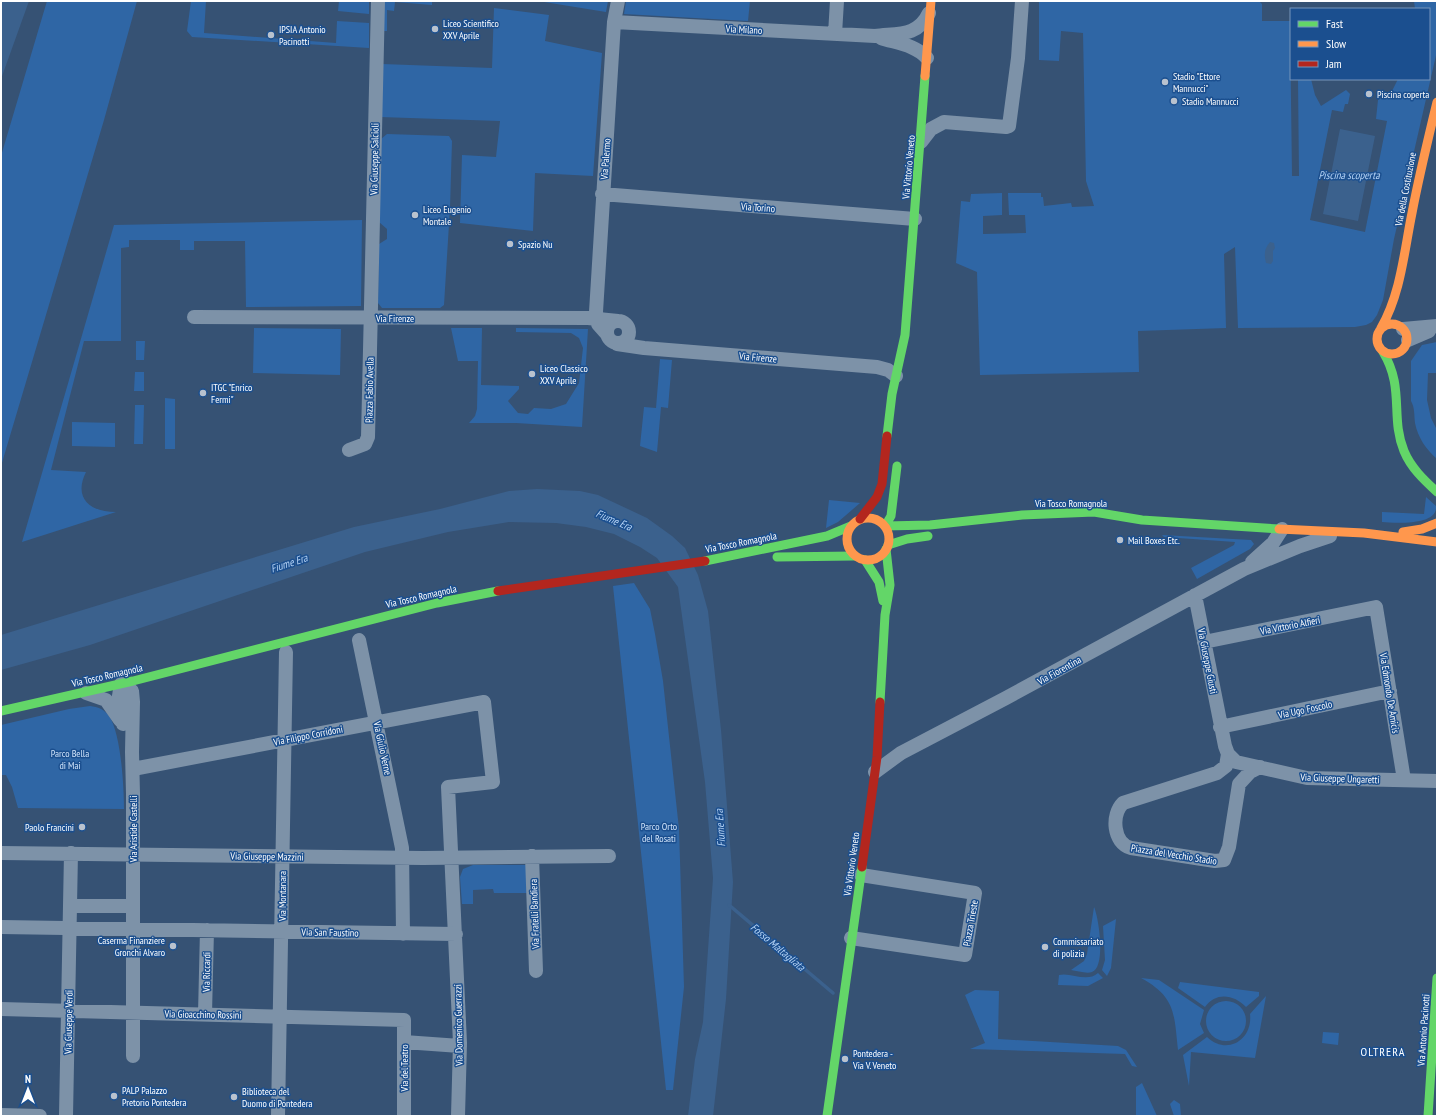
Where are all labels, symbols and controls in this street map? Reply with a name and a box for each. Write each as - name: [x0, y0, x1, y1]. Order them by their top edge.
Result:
- legend: [1290, 8, 1430, 80]
- text: Fast: [1326, 16, 1344, 31]
- place label: Liceo Scientifico XXV Aprile: [443, 17, 499, 42]
- street label: Via Milano: [724, 22, 763, 37]
- place label: IPSIA Antonio Pacinotti: [279, 23, 326, 48]
- marker: Liceo Scientifico XXV Aprile: [430, 24, 440, 34]
- marker: IPSIA Antonio Pacinotti: [266, 30, 276, 40]
- text: Slow: [1326, 36, 1347, 51]
- text: Jam: [1325, 56, 1342, 71]
- place label: Stadio "Ettore Mannucci": [1173, 70, 1220, 95]
- marker: Stadio "Ettore Mannucci": [1160, 77, 1170, 87]
- place label: Piscina coperta: [1377, 88, 1429, 101]
- marker: Piscina coperta: [1364, 89, 1374, 99]
- place label: Stadio Mannucci: [1182, 95, 1239, 108]
- marker: Stadio Mannucci: [1169, 96, 1179, 106]
- street label: Via Giuseppe Salcioli: [367, 123, 382, 196]
- street label: Via Vittorio Veneto: [899, 135, 918, 201]
- street label: Via Palermo: [598, 138, 613, 181]
- street label: Via della Costituzione: [1392, 151, 1419, 228]
- water label: Piscina scoperta: [1318, 168, 1380, 182]
- street label: Via Torino: [740, 200, 775, 215]
- place label: Liceo Eugenio Montale: [423, 203, 471, 228]
- marker: Liceo Eugenio Montale: [410, 210, 420, 220]
- place label: Spazio Nu: [518, 238, 553, 251]
- marker: Spazio Nu: [505, 239, 515, 249]
- street label: Via Firenze: [375, 312, 414, 325]
- street label: Via Firenze: [737, 349, 777, 366]
- street label: Piazza Fabio Avella: [362, 357, 377, 423]
- place label: Liceo Classico XXV Aprile: [540, 362, 588, 387]
- marker: Liceo Classico XXV Aprile: [527, 369, 537, 379]
- place label: ITGC "Enrico Fermi": [211, 381, 252, 406]
- marker: ITGC "Enrico Fermi": [198, 388, 208, 398]
- street label: Via Tosco Romagnola: [1034, 497, 1107, 510]
- water label: Fiume Era: [594, 506, 635, 534]
- street label: Via Tosco Romagnola: [703, 529, 778, 556]
- place label: Mail Boxes Etc.: [1128, 534, 1180, 547]
- marker: Mail Boxes Etc.: [1115, 535, 1125, 545]
- water label: Fiume Era: [269, 550, 310, 576]
- street label: Via Tosco Romagnola: [383, 582, 458, 611]
- street label: Via Vittorio Alfieri: [1258, 613, 1321, 638]
- street label: Via Giuseppe Giusti: [1195, 626, 1220, 695]
- street label: Via Edmondo De Amicis: [1377, 651, 1402, 735]
- street label: Via Fiorentina: [1034, 653, 1083, 688]
- street label: Via Tosco Romagnola: [69, 661, 144, 690]
- street label: Via Ugo Foscolo: [1276, 697, 1333, 722]
- street label: Via Giulio Verne: [370, 719, 395, 776]
- street label: Via Filippo Corridoni: [271, 722, 344, 749]
- park label: Parco Bella di Mai: [51, 747, 89, 772]
- street label: Via Giuseppe Ungaretti: [1299, 771, 1380, 786]
- street label: Via Aristide Castelli: [127, 796, 140, 863]
- water label: Fiume Era: [712, 808, 728, 847]
- park label: Parco Orto del Rosati: [641, 820, 677, 845]
- place label: Paolo Francini: [25, 821, 74, 834]
- marker: Paolo Francini: [77, 822, 87, 832]
- street label: Via Vittorio Veneto: [840, 831, 862, 898]
- street label: Piazza del Vecchio Stadio: [1130, 841, 1218, 868]
- street label: Via Giuseppe Mazzini: [229, 849, 304, 864]
- street label: Via Montanara: [276, 871, 289, 922]
- street label: Via Fratelli Bandiera: [527, 879, 542, 950]
- street label: Piazza Trieste: [960, 899, 981, 947]
- water label: Fosso Maltagliata: [748, 920, 809, 974]
- street label: Via San Faustino: [300, 925, 359, 939]
- place label: Caserma Finanziere Gronchi Alvaro: [98, 934, 165, 959]
- place label: Commissariato di polizia: [1053, 935, 1103, 960]
- marker: Caserma Finanziere Gronchi Alvaro: [168, 941, 178, 951]
- marker: Commissariato di polizia: [1040, 942, 1050, 952]
- street label: Via Riccardi: [200, 952, 213, 993]
- street label: Via Domenico Guerrazzi: [451, 984, 466, 1067]
- street label: Via Giuseppe Verdi: [61, 990, 76, 1055]
- street label: Via Antonio Pacinotti: [1414, 994, 1432, 1067]
- street label: Via Gioacchino Rossini: [163, 1007, 242, 1022]
- district label: OLTRERA: [1361, 1044, 1405, 1059]
- street label: Via del Teatro: [398, 1045, 411, 1092]
- place label: Pontedera - Via V. Veneto: [852, 1047, 896, 1072]
- marker: Pontedera - Via V. Veneto: [840, 1054, 850, 1064]
- north arrow: [8, 1069, 48, 1109]
- text: N: [25, 1072, 31, 1086]
- place label: PALP Palazzo Pretorio Pontedera: [122, 1084, 186, 1109]
- place label: Biblioteca del Duomo di Pontedera: [242, 1085, 312, 1110]
- marker: PALP Palazzo Pretorio Pontedera: [109, 1091, 119, 1101]
- marker: Biblioteca del Duomo di Pontedera: [229, 1092, 239, 1102]

